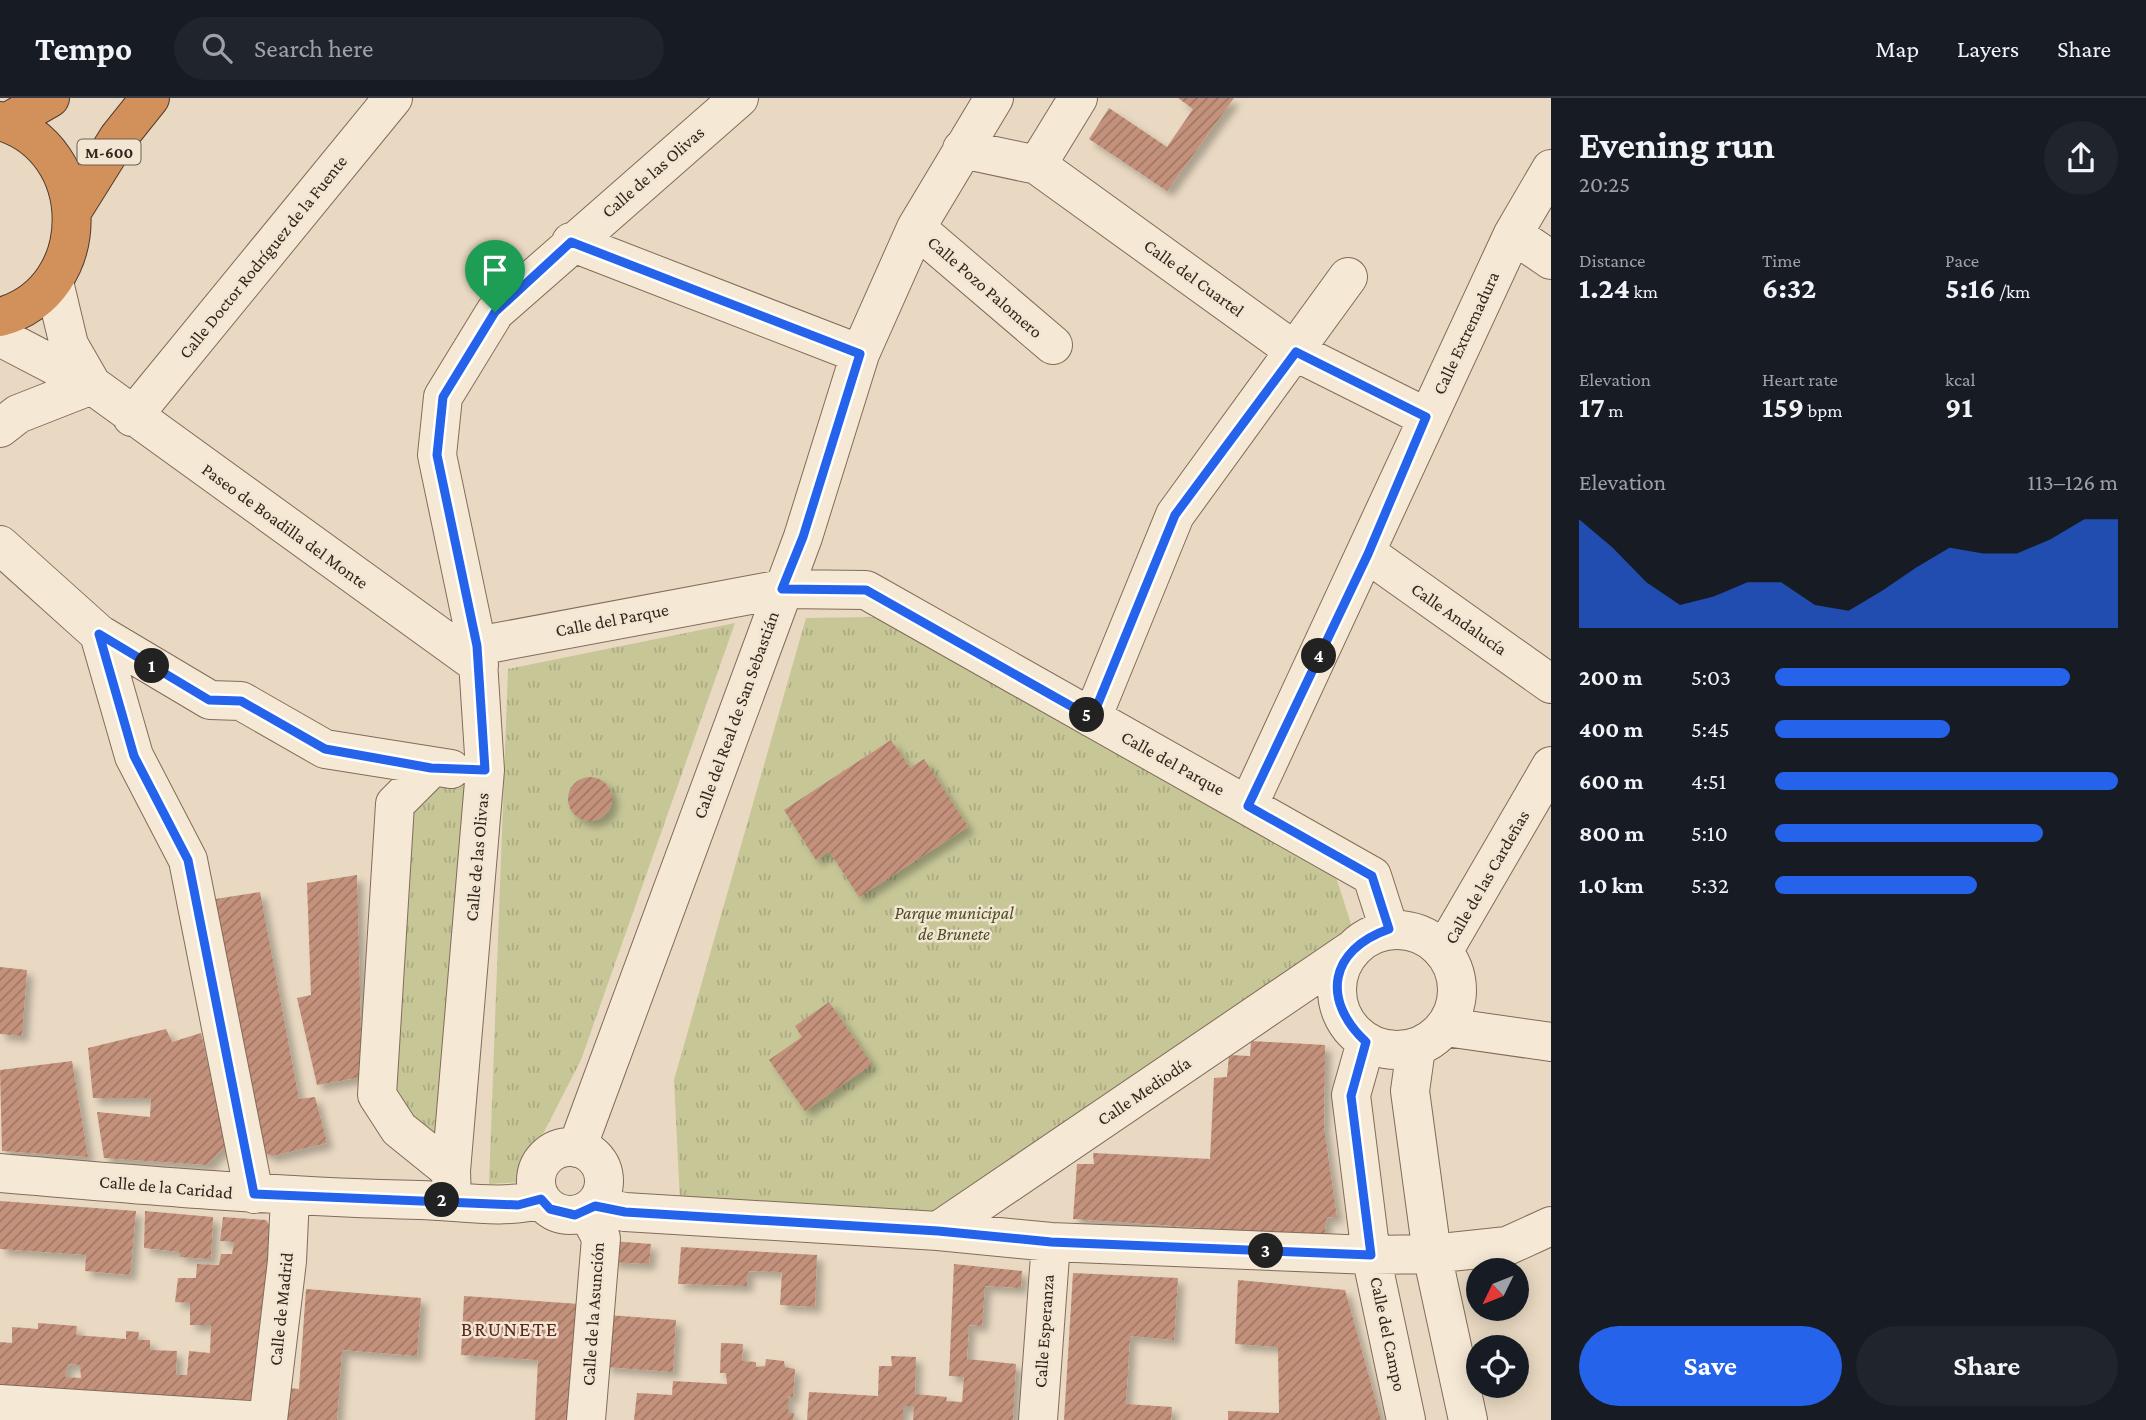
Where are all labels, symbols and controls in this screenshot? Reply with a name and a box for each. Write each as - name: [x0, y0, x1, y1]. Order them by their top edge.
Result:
- search box: [174, 17, 664, 80]
- icon: search: [198, 29, 236, 67]
- text: Tempo: [35, 30, 132, 67]
- text: Search here: [254, 34, 373, 63]
- text: Map: [1875, 35, 1919, 62]
- text: Layers: [1957, 35, 2019, 62]
- text: Share: [2057, 35, 2111, 62]
- button: share: [2044, 121, 2118, 195]
- street label: Calle de las Olivas: [598, 122, 708, 222]
- text: Evening run: [1579, 124, 1775, 166]
- road number: M-600: [78, 140, 140, 164]
- street label: Calle Doctor Rodríguez de la Fuente: [175, 151, 351, 363]
- text: 20:25: [1579, 171, 1630, 197]
- street label: Calle Pozo Palomero: [924, 232, 1046, 342]
- street label: Calle del Cuartel: [1140, 235, 1248, 321]
- pin: [465, 240, 525, 312]
- text: Distance: [1579, 250, 1645, 271]
- text: Time: [1762, 250, 1801, 271]
- text: Pace: [1945, 250, 1979, 271]
- icon: arrive: [476, 251, 514, 289]
- street label: Calle Extremadura: [1429, 268, 1503, 398]
- text: 1.24: [1579, 271, 1630, 304]
- text: 6:32: [1762, 271, 1816, 304]
- text: 5:16: [1945, 271, 1996, 304]
- text: km: [1630, 281, 1658, 302]
- text: /km: [1996, 281, 2030, 302]
- text: Elevation: [1579, 369, 1651, 390]
- text: Heart rate: [1762, 369, 1838, 390]
- text: kcal: [1945, 369, 1976, 390]
- text: 17: [1579, 390, 1605, 423]
- text: 159: [1762, 390, 1804, 423]
- text: 91: [1945, 390, 1973, 423]
- text: m: [1605, 400, 1624, 421]
- text: bpm: [1804, 400, 1843, 421]
- street label: Paseo de Boadilla del Monte: [198, 459, 372, 593]
- text: Elevation: [1579, 469, 1666, 495]
- text: 113–126 m: [2028, 469, 2118, 495]
- street label: Calle Andalucía: [1407, 579, 1511, 659]
- street label: Calle del Parque: [554, 599, 670, 641]
- street label: Calle del Real de San Sebastián: [689, 608, 783, 821]
- pin: 4: [1302, 638, 1336, 674]
- text: 4: [1313, 645, 1324, 666]
- pin: 1: [134, 648, 170, 684]
- text: 1: [148, 655, 155, 676]
- text: 200 m: [1579, 664, 1643, 690]
- text: 5:03: [1691, 664, 1731, 690]
- pin: 5: [1070, 698, 1104, 732]
- text: 5: [1082, 704, 1091, 725]
- text: 400 m: [1579, 716, 1643, 742]
- text: 5:45: [1691, 716, 1730, 742]
- street label: Calle del Parque: [1118, 726, 1228, 800]
- text: 600 m: [1579, 768, 1643, 794]
- text: 4:51: [1691, 768, 1726, 794]
- street label: Calle de las Olivas: [461, 792, 493, 922]
- street label: Calle de las Cardeñas: [1441, 807, 1533, 947]
- text: 800 m: [1579, 820, 1644, 846]
- text: 5:10: [1691, 820, 1728, 846]
- text: 1.0 km: [1579, 872, 1644, 898]
- text: 5:32: [1691, 872, 1729, 898]
- park label: Parque municipal de Brunete: [894, 903, 1014, 944]
- street label: Calle Mediodía: [1094, 1052, 1194, 1130]
- street label: Calle de la Caridad: [98, 1171, 234, 1203]
- pin: 2: [424, 1182, 460, 1218]
- text: 2: [437, 1189, 446, 1210]
- pin: 3: [1248, 1234, 1284, 1268]
- text: 3: [1261, 1240, 1270, 1261]
- street label: Calle de la Asunción: [578, 1241, 608, 1387]
- street label: Calle de Madrid: [265, 1251, 297, 1367]
- north arrow: [1466, 1258, 1530, 1321]
- map controls: [1466, 1258, 1529, 1398]
- street label: Calle Esperanza: [1030, 1274, 1058, 1388]
- street label: Calle del Campo: [1366, 1275, 1410, 1393]
- district label: BRUNETE: [461, 1317, 559, 1341]
- button: Save: [1579, 1326, 1842, 1406]
- button: Share: [1856, 1326, 2118, 1406]
- button: locate: [1466, 1335, 1529, 1398]

